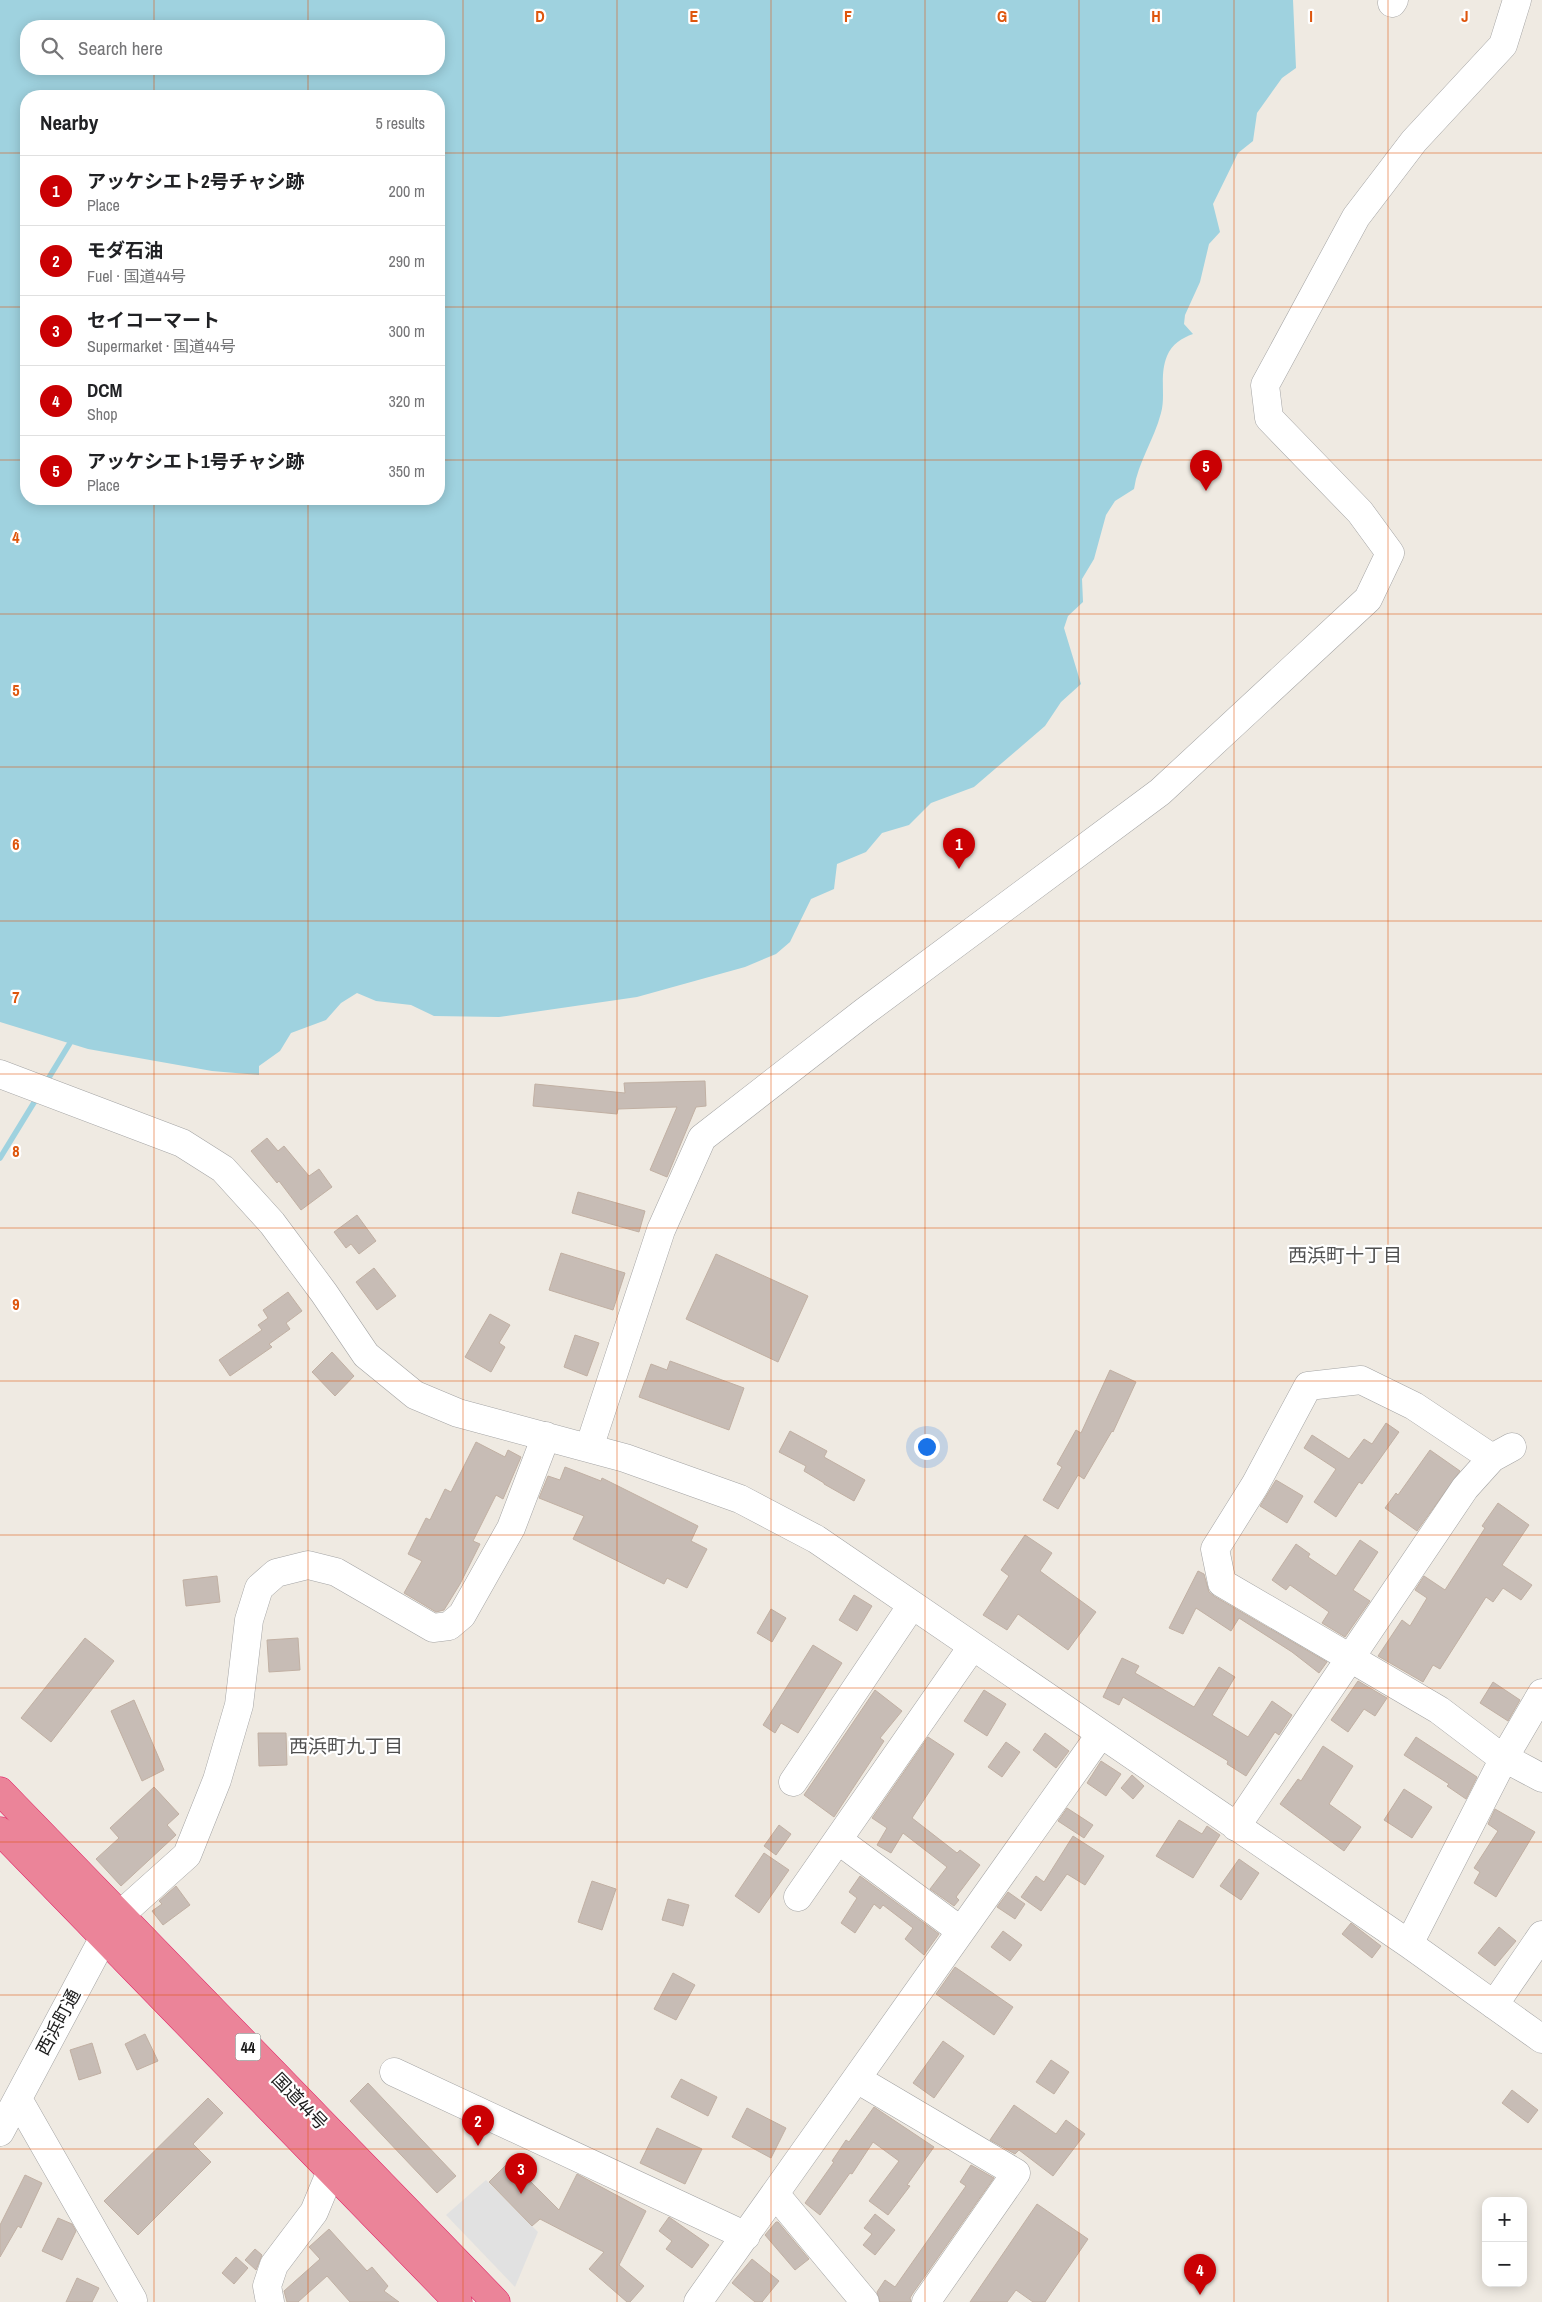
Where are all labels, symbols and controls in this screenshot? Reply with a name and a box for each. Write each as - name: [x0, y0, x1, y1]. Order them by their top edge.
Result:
- text: D: [535, 5, 545, 27]
- text: E: [690, 5, 699, 27]
- text: F: [844, 5, 852, 27]
- text: G: [997, 5, 1007, 27]
- text: H: [1151, 5, 1161, 27]
- text: I: [1309, 5, 1313, 27]
- text: J: [1461, 5, 1469, 27]
- search box: [20, 20, 445, 75]
- icon: search: [38, 34, 66, 62]
- text: Search here: [78, 35, 163, 61]
- text: Nearby: [40, 108, 98, 137]
- text: 5 results: [375, 112, 425, 134]
- text: アッケシエト2号チャシ跡: [87, 168, 304, 194]
- text: 1: [52, 180, 60, 202]
- text: 200 m: [389, 180, 425, 202]
- text: Place: [87, 194, 120, 216]
- text: モダ石油: [87, 237, 163, 263]
- text: 2: [52, 250, 60, 272]
- text: 290 m: [389, 250, 425, 272]
- text: Fuel · 国道44号: [87, 265, 186, 287]
- text: セイコーマート: [87, 307, 220, 333]
- text: 3: [52, 320, 60, 342]
- text: 300 m: [389, 320, 425, 342]
- text: Supermarket · 国道44号: [87, 335, 236, 357]
- text: DCM: [87, 377, 122, 403]
- text: 4: [52, 390, 60, 412]
- text: 320 m: [389, 390, 425, 412]
- text: Shop: [87, 403, 118, 425]
- text: アッケシエト1号チャシ跡: [87, 448, 304, 474]
- pin: 5: [1190, 450, 1222, 491]
- text: 5: [52, 460, 60, 482]
- text: 350 m: [389, 460, 425, 482]
- text: Place: [87, 474, 120, 496]
- text: 4: [12, 526, 20, 548]
- text: 5: [12, 679, 20, 701]
- pin: 1: [943, 828, 975, 869]
- text: 6: [12, 833, 20, 855]
- text: 7: [12, 986, 20, 1008]
- text: 8: [12, 1140, 20, 1162]
- district label: 西浜町十丁目: [1288, 1242, 1402, 1268]
- text: 9: [12, 1293, 20, 1315]
- your location: [914, 1434, 940, 1460]
- district label: 西浜町九丁目: [289, 1733, 403, 1759]
- street label: 西浜町通: [30, 1984, 86, 2060]
- road number: 44: [236, 2034, 260, 2060]
- street label: 国道44号: [267, 2067, 333, 2135]
- pin: 2: [462, 2105, 494, 2146]
- pin: 3: [505, 2153, 537, 2194]
- map controls: [1482, 2197, 1527, 2287]
- button: +: [1482, 2197, 1527, 2242]
- button: −: [1482, 2242, 1527, 2287]
- pin: 4: [1184, 2254, 1216, 2295]

